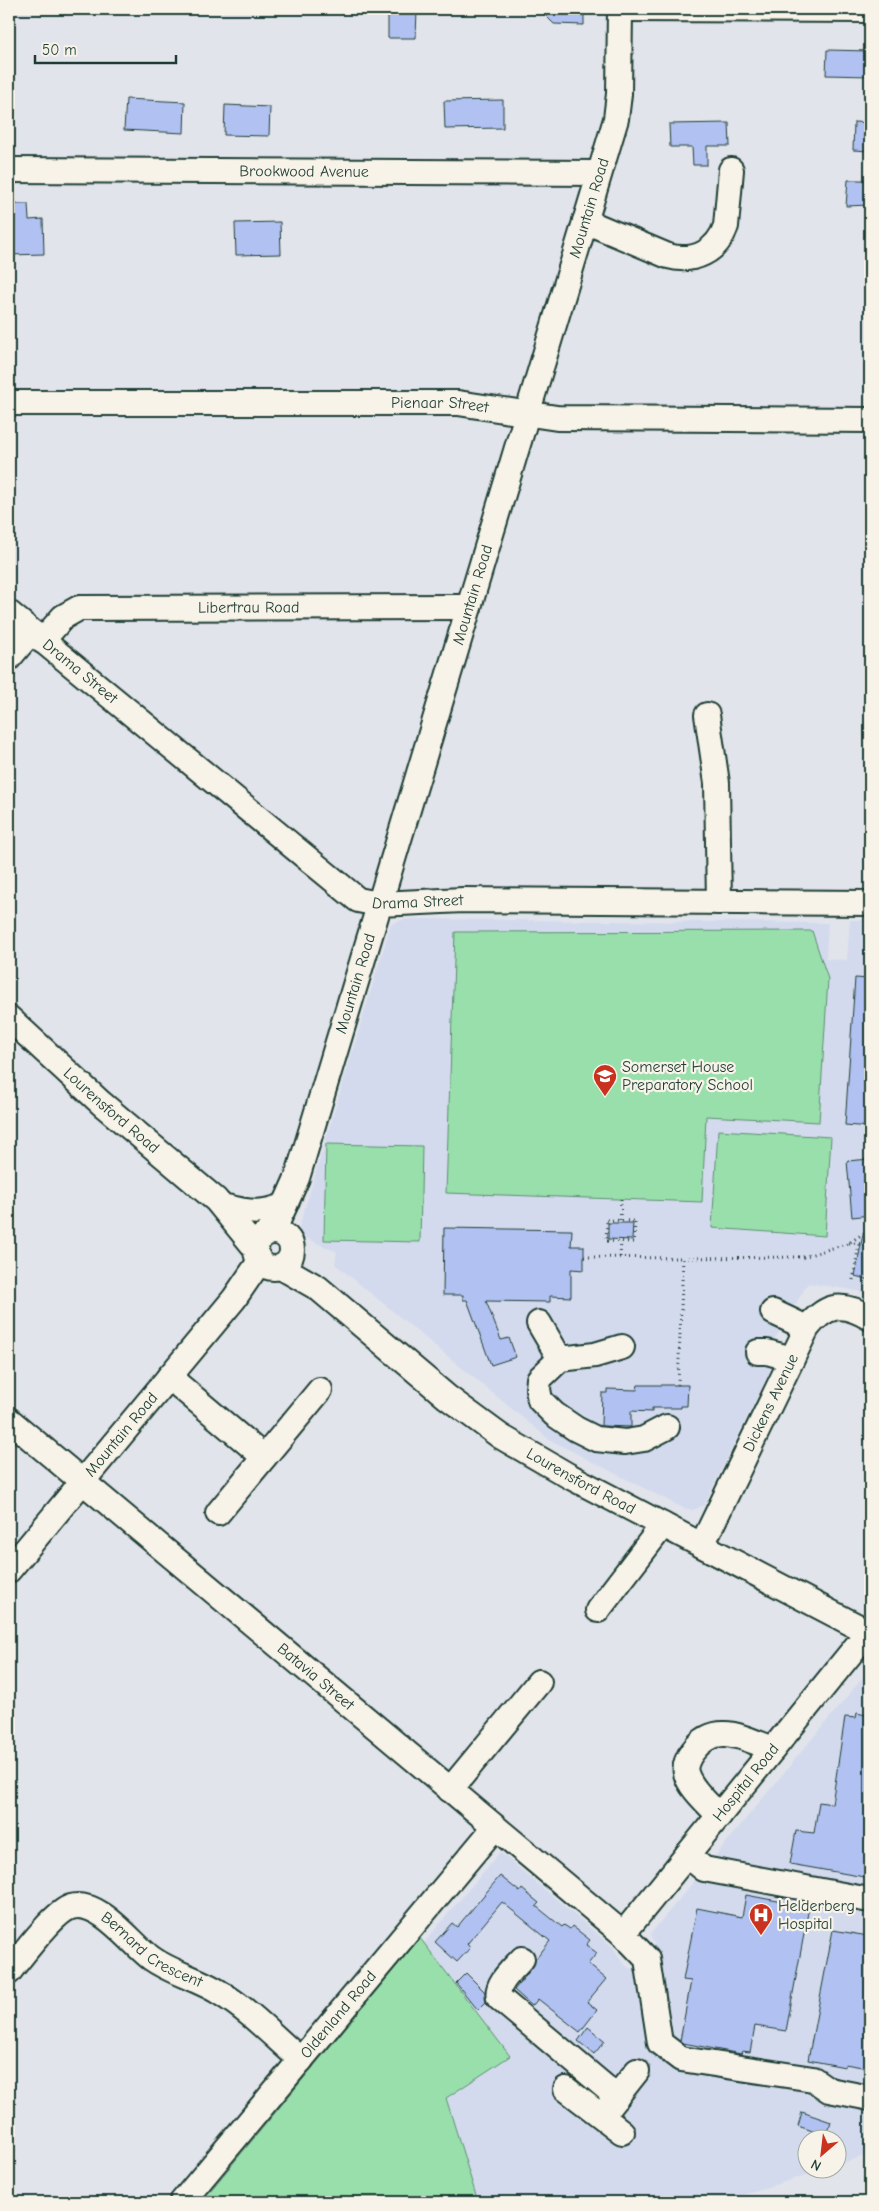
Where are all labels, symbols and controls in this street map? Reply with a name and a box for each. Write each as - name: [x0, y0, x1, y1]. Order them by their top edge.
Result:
- scale bar: [35, 32, 176, 64]
- text: 50 m: [42, 41, 77, 59]
- street label: Mountain Road: [566, 156, 613, 260]
- street label: Brookwood Avenue: [239, 162, 369, 181]
- street label: Pienaar Street: [391, 394, 490, 417]
- street label: Mountain Road: [449, 543, 496, 647]
- street label: Libertrau Road: [198, 598, 300, 617]
- street label: Drama Street: [39, 635, 121, 708]
- street label: Drama Street: [371, 891, 464, 913]
- street label: Mountain Road: [332, 931, 379, 1036]
- place label: Somerset House Preparatory School: [622, 1058, 753, 1094]
- school or university icon: Somerset House Preparatory School: [592, 1063, 618, 1097]
- street label: Lourensford Road: [60, 1064, 163, 1157]
- street label: Dickens Avenue: [740, 1351, 802, 1455]
- street label: Mountain Road: [81, 1389, 161, 1480]
- street label: Lourensford Road: [523, 1444, 638, 1518]
- street label: Batavia Street: [274, 1639, 358, 1714]
- street label: Hospital Road: [709, 1740, 783, 1825]
- place label: Helderberg Hospital: [778, 1897, 855, 1933]
- hospital icon: Helderberg Hospital: [748, 1902, 774, 1936]
- street label: Bernard Crescent: [98, 1908, 206, 1991]
- street label: Oldenland Road: [297, 1967, 380, 2062]
- north arrow: [796, 2128, 846, 2178]
- text: N: [808, 2155, 824, 2175]

